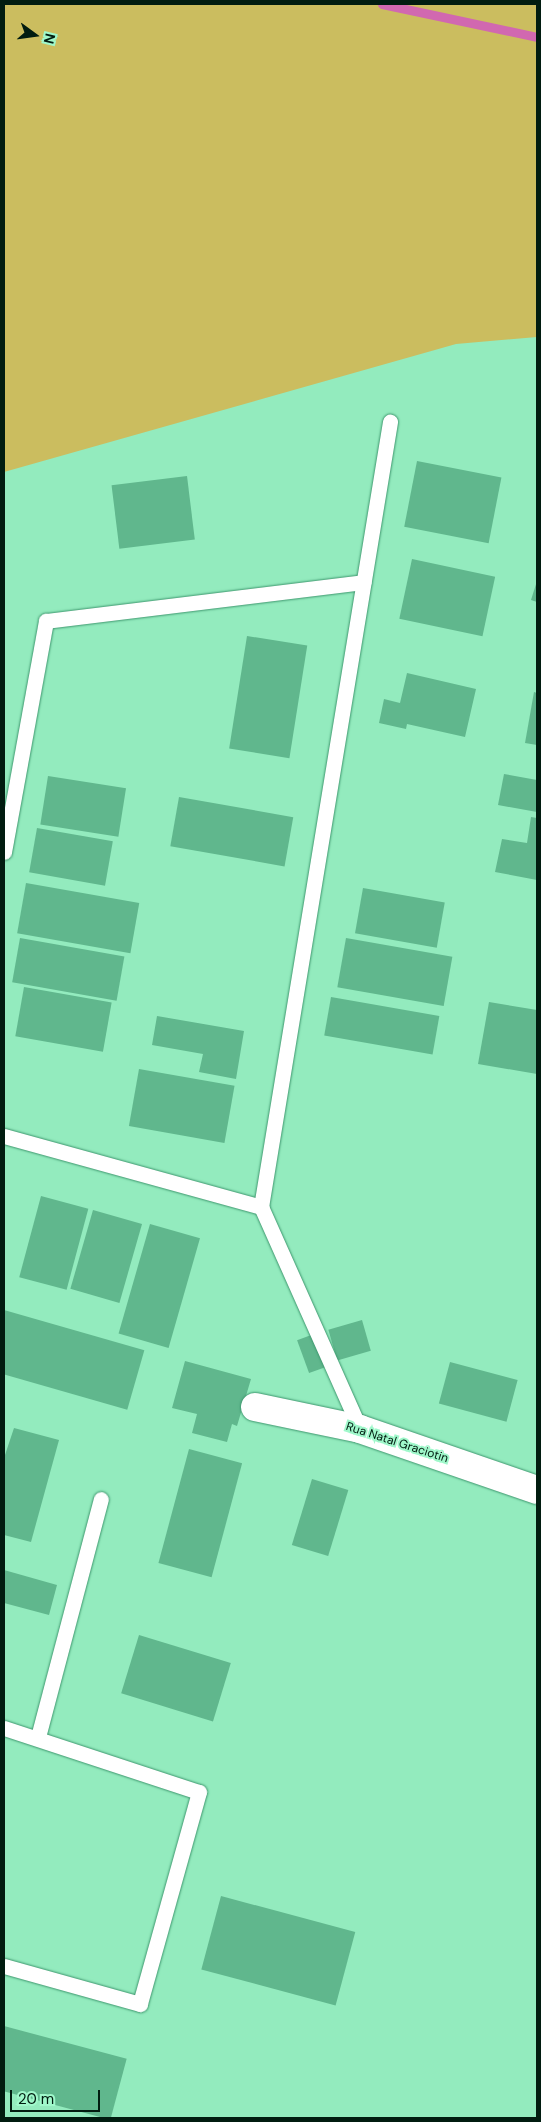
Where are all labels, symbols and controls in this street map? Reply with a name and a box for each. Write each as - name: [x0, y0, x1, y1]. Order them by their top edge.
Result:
- north arrow: [10, 10, 60, 60]
- text: N: [40, 31, 60, 46]
- street label: Rua Natal Graciotin: [344, 1420, 450, 1466]
- scale bar: [12, 2080, 102, 2112]
- text: 20 m: [18, 2089, 54, 2109]

